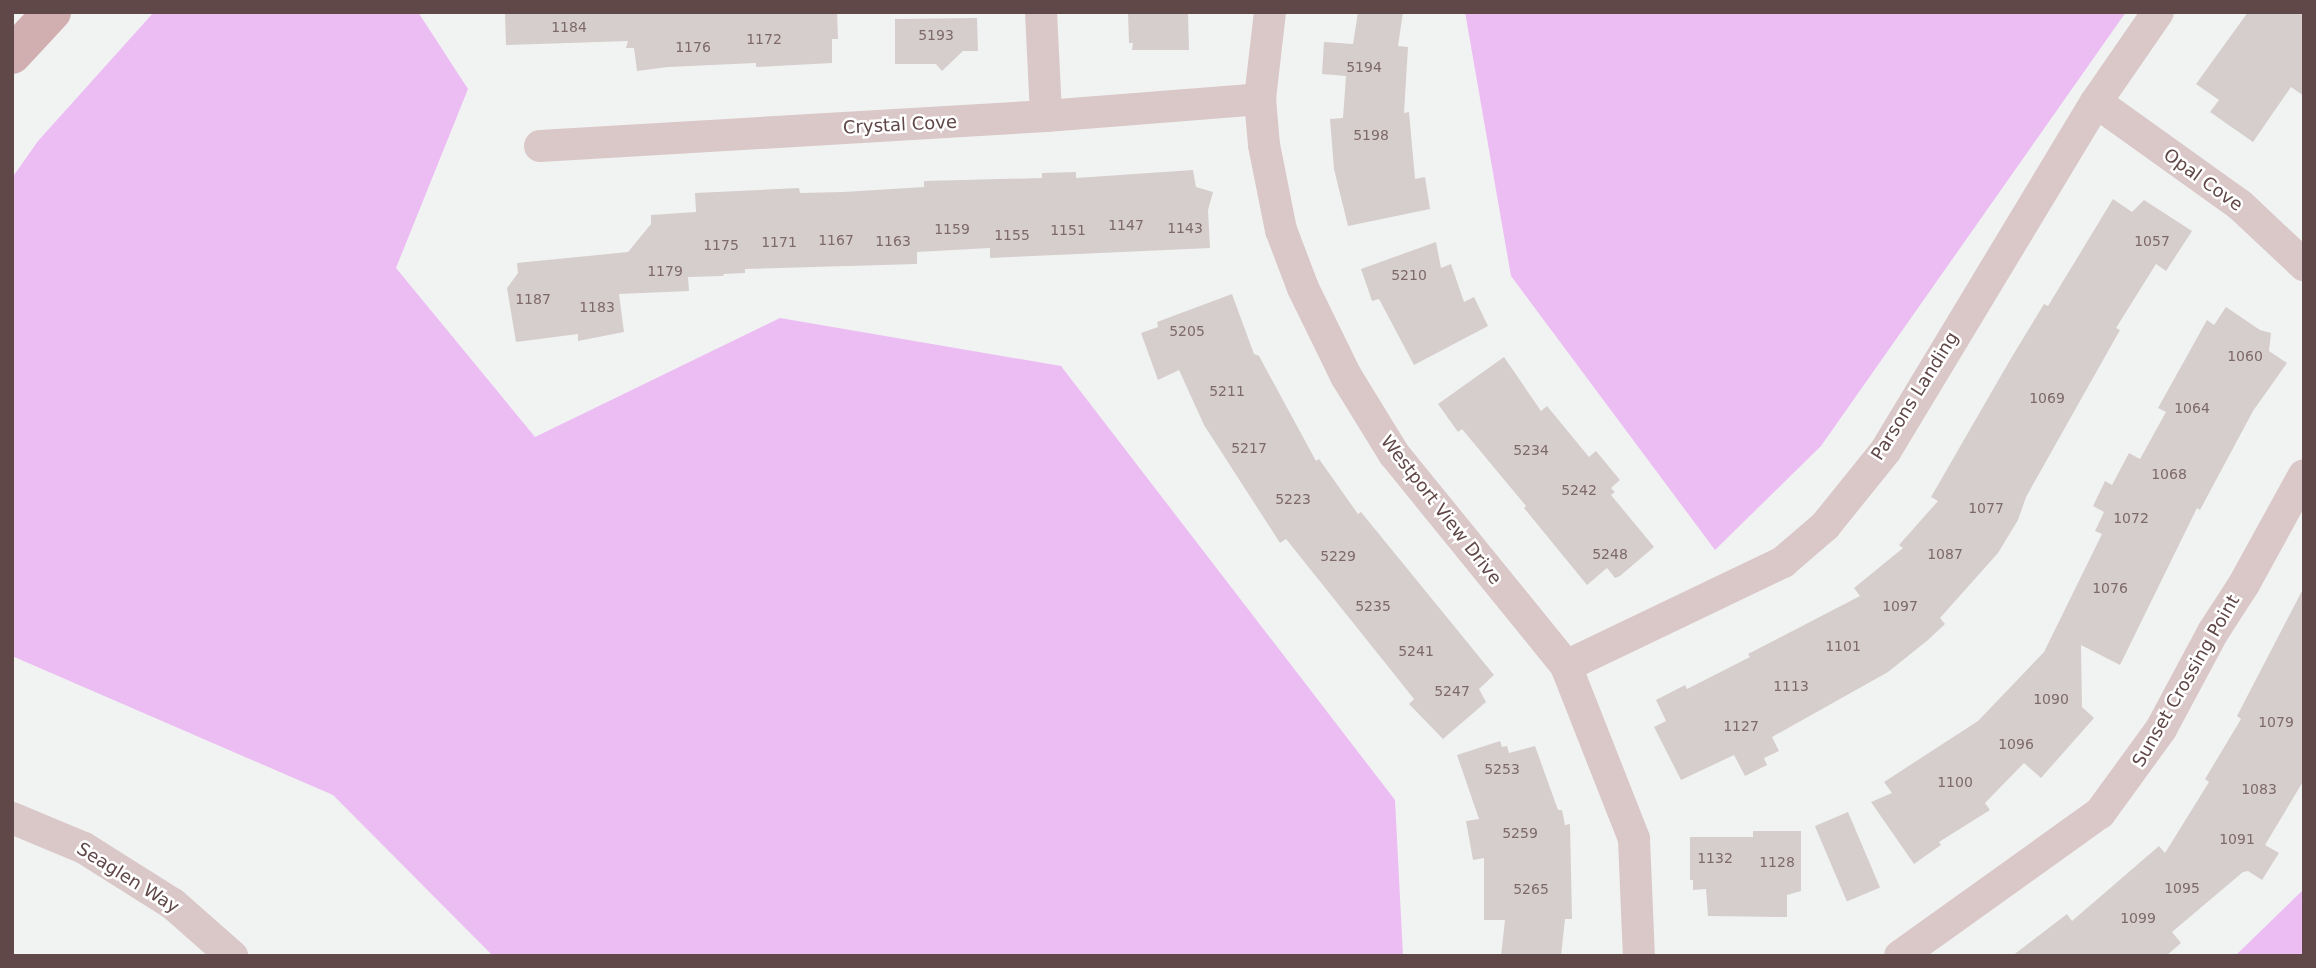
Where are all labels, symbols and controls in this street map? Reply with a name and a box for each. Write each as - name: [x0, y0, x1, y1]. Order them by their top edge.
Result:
- house number: 1184: [551, 19, 587, 35]
- house number: 5193: [918, 27, 954, 43]
- house number: 1172: [746, 31, 782, 47]
- house number: 1176: [675, 39, 711, 55]
- house number: 5194: [1346, 59, 1382, 75]
- street label: Crystal Cove: [842, 111, 958, 139]
- house number: 5198: [1353, 127, 1389, 143]
- street label: Opal Cove: [2159, 144, 2247, 216]
- house number: 1147: [1108, 217, 1144, 233]
- house number: 1143: [1167, 220, 1203, 236]
- house number: 1159: [934, 221, 970, 237]
- house number: 1151: [1050, 222, 1086, 238]
- house number: 1155: [994, 227, 1030, 243]
- house number: 1167: [818, 232, 854, 248]
- house number: 1163: [875, 233, 911, 249]
- house number: 1057: [2134, 233, 2170, 249]
- house number: 1171: [761, 234, 797, 250]
- house number: 1175: [703, 237, 739, 253]
- house number: 1179: [647, 263, 683, 279]
- house number: 5210: [1391, 267, 1427, 283]
- house number: 1187: [515, 291, 551, 307]
- house number: 1183: [579, 299, 615, 315]
- house number: 5205: [1169, 323, 1205, 339]
- street label: Parsons Landing: [1867, 328, 1963, 464]
- house number: 1060: [2227, 348, 2263, 364]
- house number: 5211: [1209, 383, 1245, 399]
- house number: 1069: [2029, 390, 2065, 406]
- house number: 1064: [2174, 400, 2210, 416]
- street label: Westport View Drive: [1376, 431, 1506, 589]
- house number: 5217: [1231, 440, 1267, 456]
- house number: 5234: [1513, 442, 1549, 458]
- house number: 1068: [2151, 466, 2187, 482]
- house number: 5242: [1561, 482, 1597, 498]
- house number: 5223: [1275, 491, 1311, 507]
- house number: 1077: [1968, 500, 2004, 516]
- house number: 1072: [2113, 510, 2149, 526]
- house number: 5248: [1592, 546, 1628, 562]
- house number: 1087: [1927, 546, 1963, 562]
- house number: 5229: [1320, 548, 1356, 564]
- house number: 1076: [2092, 580, 2128, 596]
- street label: Sunset Crossing Point: [2128, 591, 2244, 771]
- house number: 5235: [1355, 598, 1391, 614]
- house number: 1097: [1882, 598, 1918, 614]
- house number: 1101: [1825, 638, 1861, 654]
- house number: 5241: [1398, 643, 1434, 659]
- house number: 1113: [1773, 678, 1809, 694]
- house number: 5247: [1434, 683, 1470, 699]
- house number: 1090: [2033, 691, 2069, 707]
- house number: 1079: [2258, 714, 2294, 730]
- house number: 1127: [1723, 718, 1759, 734]
- house number: 1096: [1998, 736, 2034, 752]
- house number: 5253: [1484, 761, 1520, 777]
- house number: 1100: [1937, 774, 1973, 790]
- house number: 1083: [2241, 781, 2277, 797]
- house number: 5259: [1502, 825, 1538, 841]
- house number: 1091: [2219, 831, 2255, 847]
- street label: Seaglen Way: [73, 838, 183, 918]
- house number: 1132: [1697, 850, 1733, 866]
- house number: 1128: [1759, 854, 1795, 870]
- house number: 1095: [2164, 880, 2200, 896]
- house number: 5265: [1513, 881, 1549, 897]
- house number: 1099: [2120, 910, 2156, 926]

